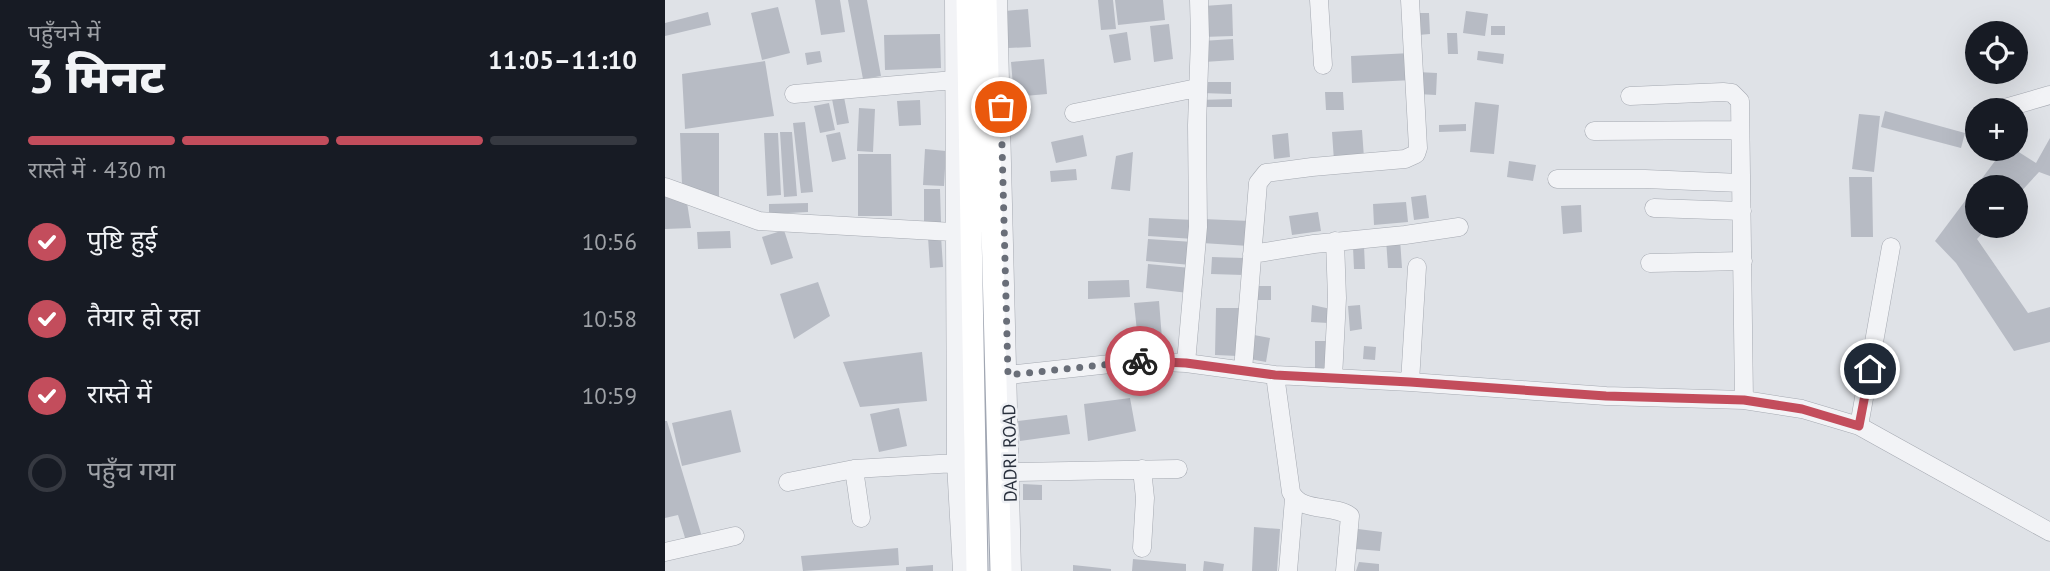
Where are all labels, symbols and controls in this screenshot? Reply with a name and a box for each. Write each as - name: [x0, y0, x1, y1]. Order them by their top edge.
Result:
- text: पहुँचने में: [28, 18, 101, 47]
- map controls: [1965, 21, 2028, 238]
- button: locate: [1965, 21, 2028, 84]
- text: 11:05–11:10: [488, 43, 637, 76]
- text: 3 मिनट: [28, 46, 165, 106]
- pin: [971, 77, 1031, 137]
- icon: bag: [982, 88, 1020, 126]
- button: +: [1965, 98, 2028, 161]
- text: रास्ते में · 430 m: [28, 155, 166, 184]
- button: −: [1965, 175, 2028, 238]
- icon: check: [28, 223, 66, 261]
- text: पुष्टि हुई: [87, 223, 157, 256]
- text: 10:56: [582, 227, 637, 256]
- icon: check: [28, 300, 66, 338]
- text: तैयार हो रहा: [87, 300, 200, 333]
- text: 10:58: [582, 304, 637, 333]
- courier: [1105, 326, 1175, 396]
- pin: [1840, 339, 1900, 399]
- icon: bike: [1121, 342, 1159, 380]
- icon: home: [1851, 350, 1889, 388]
- icon: check: [28, 377, 66, 415]
- text: रास्ते में: [87, 377, 152, 410]
- text: 10:59: [582, 381, 637, 410]
- street label: DADRI ROAD: [997, 404, 1022, 502]
- text: पहुँच गया: [87, 454, 175, 487]

